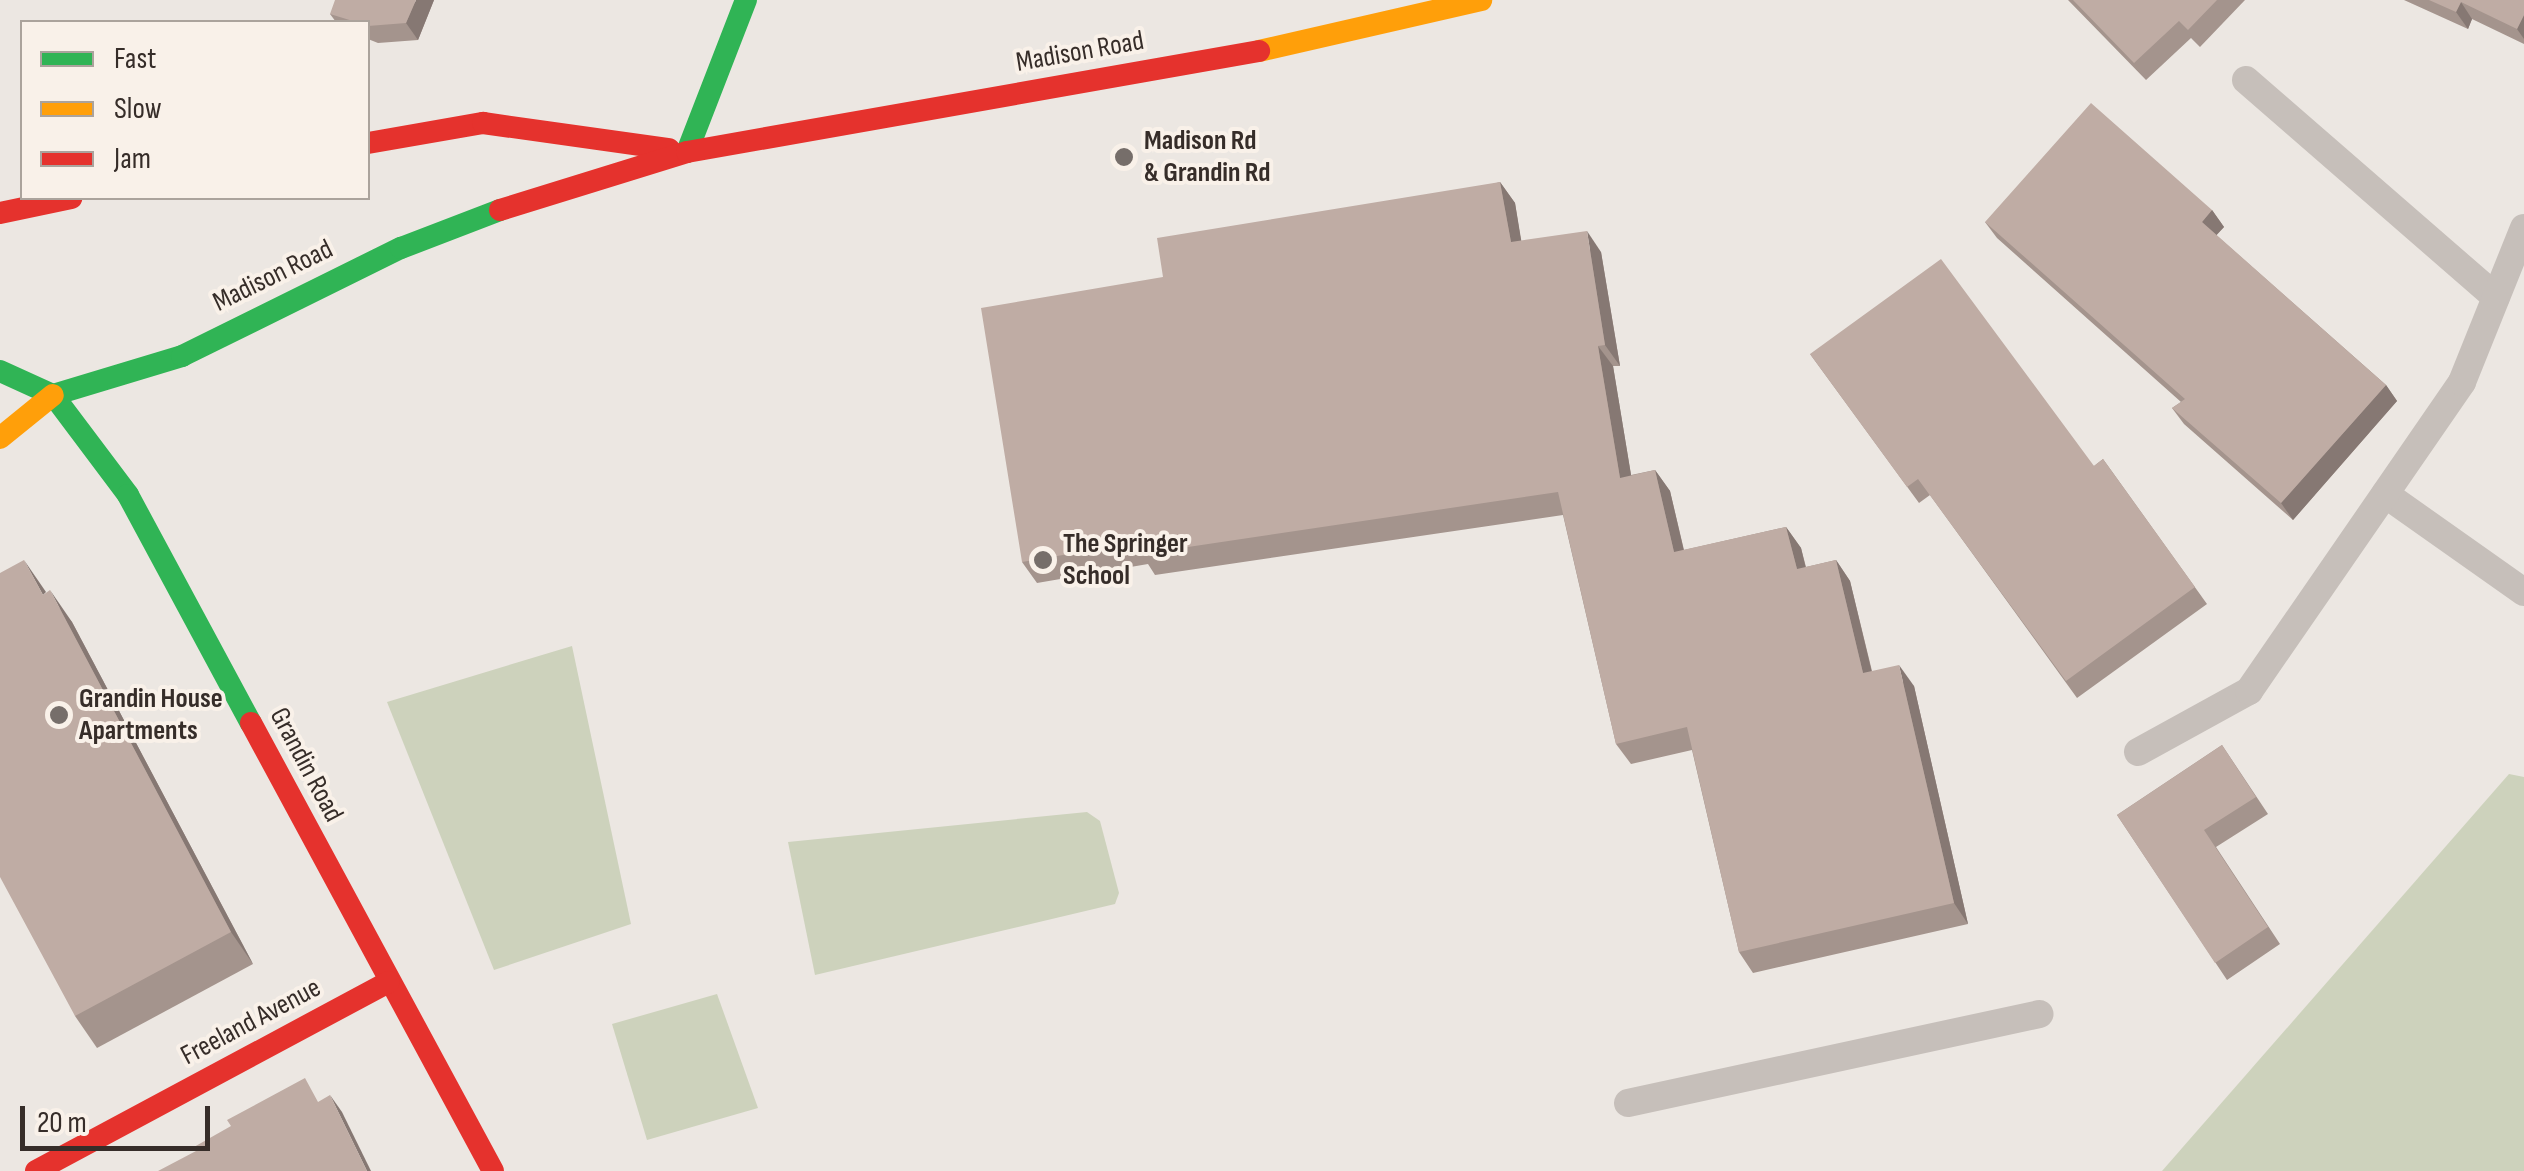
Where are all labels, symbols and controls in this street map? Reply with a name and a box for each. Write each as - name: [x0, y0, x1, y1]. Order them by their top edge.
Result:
- legend: [20, 20, 370, 200]
- street label: Madison Road: [1014, 24, 1146, 80]
- text: Fast: [114, 41, 156, 77]
- text: Slow: [114, 91, 162, 127]
- place label: Madison Rd & Grandin Rd: [1144, 124, 1270, 190]
- text: Jam: [114, 141, 151, 177]
- marker: Madison Rd & Grandin Rd: [1113, 146, 1135, 168]
- street label: Madison Road: [208, 233, 338, 319]
- place label: The Springer School: [1063, 527, 1188, 593]
- marker: The Springer School: [1032, 549, 1054, 571]
- place label: Grandin House Apartments: [79, 682, 223, 748]
- street label: Grandin Road: [262, 702, 350, 828]
- marker: Grandin House Apartments: [48, 704, 70, 726]
- street label: Freeland Avenue: [175, 971, 327, 1073]
- scale bar: [25, 1086, 215, 1148]
- text: 20 m: [37, 1105, 87, 1141]

